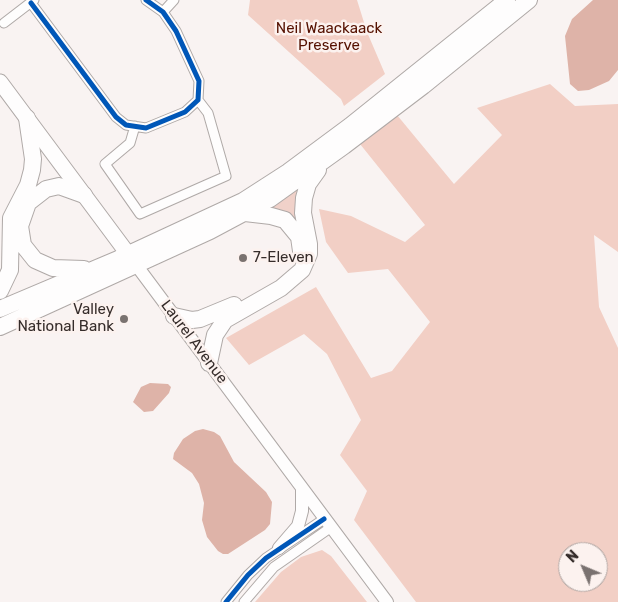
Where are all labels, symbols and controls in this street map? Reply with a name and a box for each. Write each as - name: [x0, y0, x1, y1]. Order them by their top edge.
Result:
- park label: Neil Waackaack Preserve: [276, 20, 382, 55]
- place label: 7-Eleven: [253, 249, 314, 267]
- marker: 7-Eleven: [237, 252, 249, 264]
- street label: Laurel Avenue: [157, 297, 231, 387]
- place label: Valley National Bank: [17, 301, 114, 336]
- marker: Valley National Bank: [118, 313, 130, 325]
- north arrow: [558, 542, 608, 592]
- text: N: [563, 547, 582, 566]

